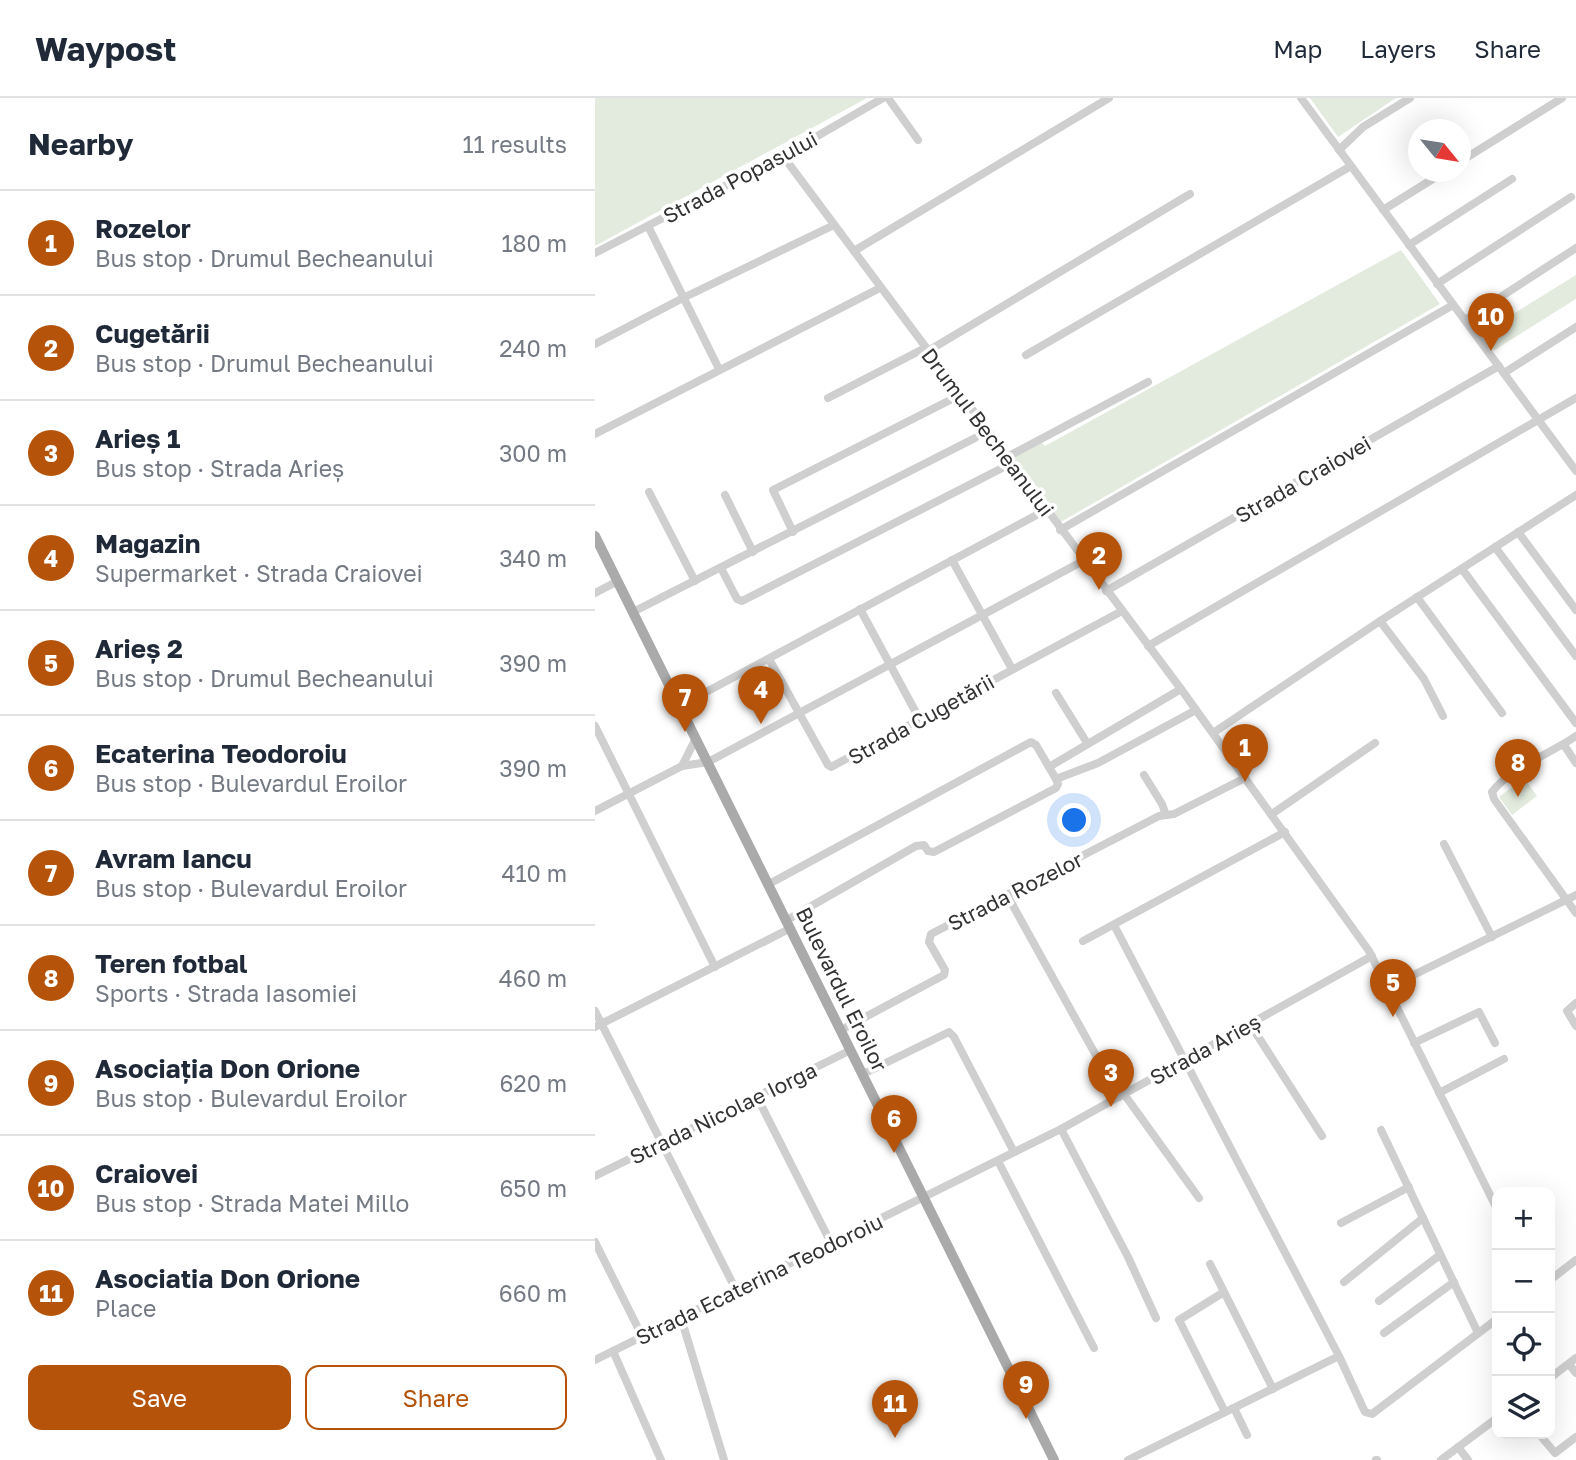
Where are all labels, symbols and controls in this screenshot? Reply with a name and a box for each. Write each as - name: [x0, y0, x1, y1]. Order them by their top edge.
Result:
- text: Waypost: [35, 29, 176, 68]
- text: Map: [1273, 34, 1322, 63]
- text: Layers: [1360, 34, 1436, 63]
- text: Share: [1474, 34, 1541, 63]
- north arrow: [1408, 119, 1471, 182]
- street label: Strada Popasului: [658, 125, 822, 229]
- text: Nearby: [28, 126, 133, 162]
- text: 11 results: [462, 130, 567, 158]
- text: Rozelor: [95, 213, 191, 244]
- text: 1: [45, 229, 57, 257]
- text: 180 m: [501, 229, 567, 257]
- text: Bus stop · Drumul Becheanului: [95, 244, 434, 272]
- pin: 10: [1468, 293, 1514, 351]
- text: Cugetării: [95, 318, 210, 349]
- text: 2: [44, 334, 58, 362]
- text: 240 m: [499, 334, 567, 362]
- street label: Drumul Becheanului: [916, 343, 1060, 521]
- text: Bus stop · Drumul Becheanului: [95, 349, 434, 377]
- text: Arieș 1: [95, 423, 181, 454]
- street label: Strada Craiovei: [1231, 430, 1375, 528]
- text: 3: [44, 439, 58, 467]
- text: 300 m: [499, 439, 567, 467]
- text: Bus stop · Strada Arieș: [95, 454, 344, 482]
- text: Magazin: [95, 528, 200, 559]
- pin: 2: [1076, 532, 1122, 590]
- text: 4: [44, 544, 58, 572]
- text: 340 m: [499, 544, 567, 572]
- text: Supermarket · Strada Craiovei: [95, 559, 423, 587]
- text: Arieș 2: [95, 633, 183, 664]
- text: 5: [44, 649, 58, 677]
- text: 390 m: [499, 649, 567, 677]
- text: Bus stop · Drumul Becheanului: [95, 664, 434, 692]
- pin: 4: [738, 666, 784, 724]
- street label: Strada Cugetării: [843, 668, 999, 770]
- pin: 7: [662, 674, 708, 732]
- pin: 1: [1222, 724, 1268, 782]
- text: Ecaterina Teodoroiu: [95, 738, 347, 769]
- pin: 8: [1495, 739, 1541, 797]
- text: 6: [44, 754, 58, 782]
- text: 390 m: [499, 754, 567, 782]
- text: Bus stop · Bulevardul Eroilor: [95, 769, 407, 797]
- your location: [1057, 803, 1091, 837]
- text: Avram Iancu: [95, 843, 252, 874]
- street label: Strada Rozelor: [943, 846, 1087, 936]
- text: 7: [45, 859, 57, 887]
- text: 410 m: [501, 859, 567, 887]
- text: Bus stop · Bulevardul Eroilor: [95, 874, 407, 902]
- street label: Bulevardul Eroilor: [791, 902, 893, 1076]
- text: Teren fotbal: [95, 948, 247, 979]
- pin: 5: [1370, 959, 1416, 1017]
- text: 8: [44, 964, 58, 992]
- text: 460 m: [499, 964, 567, 992]
- text: Sports · Strada Iasomiei: [95, 979, 357, 1007]
- street label: Strada Arieș: [1145, 1008, 1265, 1090]
- pin: 3: [1088, 1049, 1134, 1107]
- text: Asociația Don Orione: [95, 1053, 360, 1084]
- street label: Strada Nicolae Iorga: [625, 1056, 821, 1170]
- text: 9: [44, 1069, 58, 1097]
- text: 620 m: [499, 1069, 567, 1097]
- text: Bus stop · Bulevardul Eroilor: [95, 1084, 407, 1112]
- pin: 6: [871, 1095, 917, 1153]
- text: Craiovei: [95, 1158, 198, 1189]
- text: 10: [38, 1174, 64, 1202]
- text: 650 m: [499, 1174, 567, 1202]
- map controls: [1492, 1187, 1555, 1439]
- button: +: [1492, 1187, 1555, 1250]
- text: Bus stop · Strada Matei Millo: [95, 1189, 409, 1217]
- street label: Strada Ecaterina Teodoroiu: [631, 1208, 887, 1350]
- button: −: [1492, 1250, 1555, 1313]
- text: Asociatia Don Orione: [95, 1263, 360, 1294]
- text: 11: [39, 1279, 63, 1307]
- text: 660 m: [499, 1279, 567, 1307]
- text: Place: [95, 1294, 156, 1322]
- button: locate: [1492, 1313, 1555, 1376]
- pin: 9: [1003, 1361, 1049, 1419]
- button: Save: [28, 1365, 291, 1430]
- button: Share: [305, 1365, 567, 1430]
- button: layers: [1492, 1376, 1555, 1439]
- pin: 11: [872, 1380, 918, 1438]

